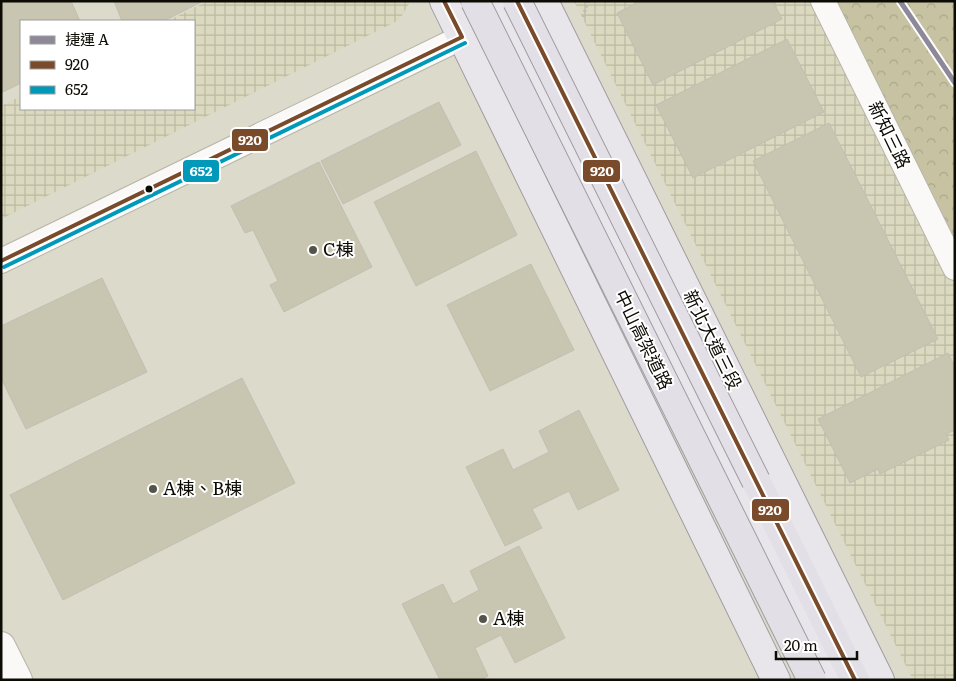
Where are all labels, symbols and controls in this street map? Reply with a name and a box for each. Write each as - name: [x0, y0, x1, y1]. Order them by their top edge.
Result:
- legend: [20, 20, 195, 110]
- text: 捷運 A: [65, 27, 109, 50]
- text: 920: [65, 52, 89, 75]
- text: 652: [65, 77, 89, 100]
- street label: 新知三路: [862, 96, 918, 173]
- line badge: 920: [231, 128, 269, 152]
- text: 920: [238, 129, 262, 149]
- line badge: 652: [182, 159, 220, 183]
- line badge: 920: [582, 159, 621, 183]
- text: 652: [189, 160, 213, 180]
- text: 920: [590, 160, 614, 180]
- unlabelled marker: [144, 184, 154, 194]
- place label: C棟: [323, 235, 354, 262]
- marker: C棟: [307, 244, 319, 256]
- street label: 中山高架道路: [609, 285, 680, 394]
- street label: 新北大道三段: [678, 285, 749, 394]
- place label: A棟、B棟: [163, 474, 242, 501]
- marker: A棟、B棟: [147, 483, 159, 495]
- line badge: 920: [751, 498, 790, 522]
- text: 920: [758, 499, 782, 519]
- place label: A棟: [493, 604, 524, 631]
- marker: A棟: [477, 613, 489, 625]
- scale bar: [776, 628, 857, 660]
- text: 20 m: [784, 633, 818, 656]

